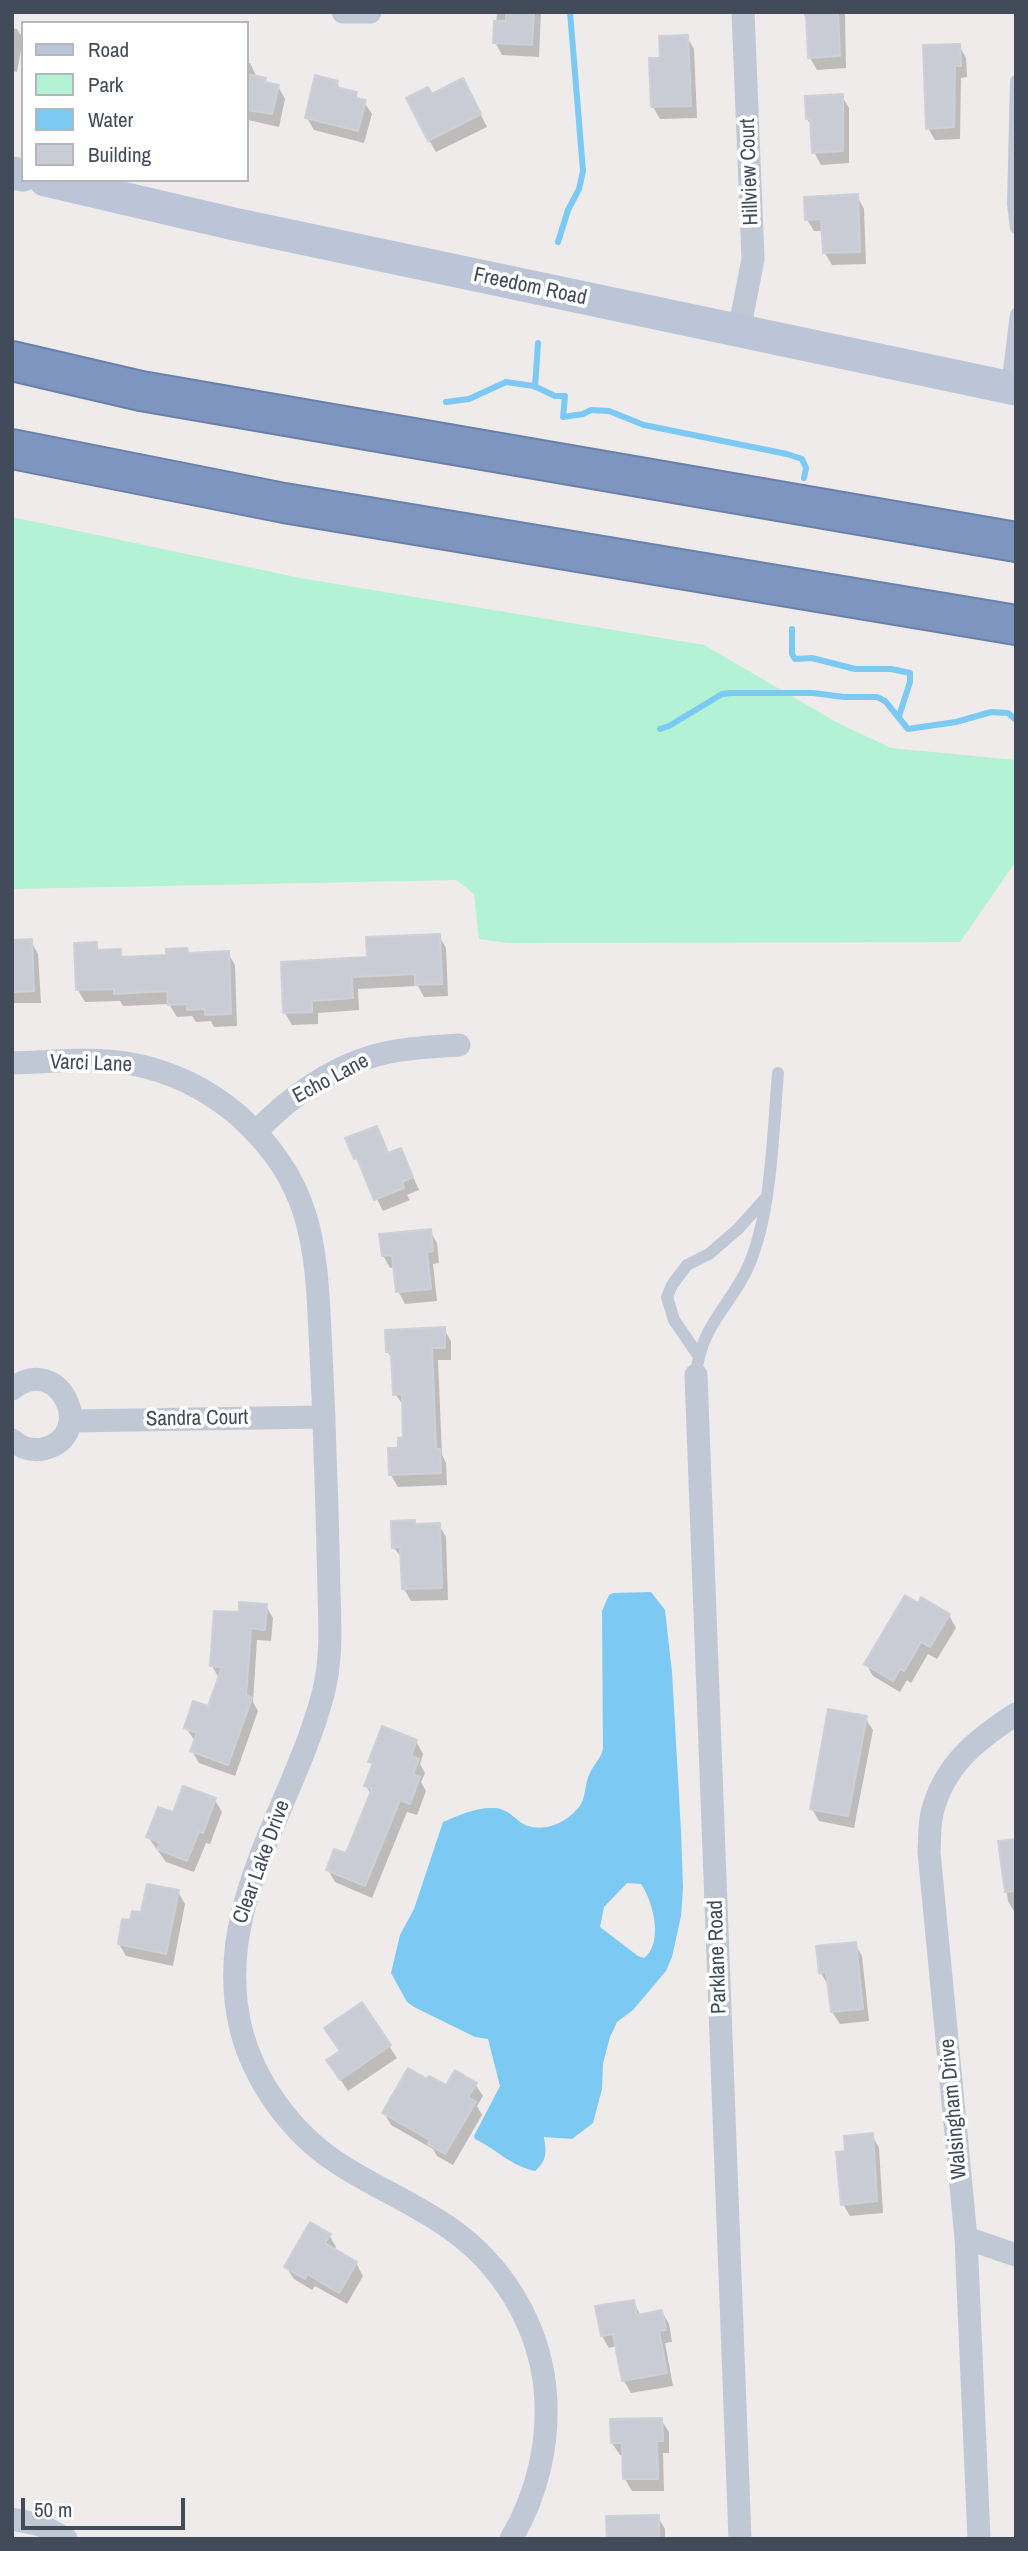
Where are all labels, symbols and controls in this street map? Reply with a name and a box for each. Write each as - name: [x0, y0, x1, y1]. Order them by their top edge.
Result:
- legend: [21, 21, 248, 182]
- text: Road: [88, 35, 129, 64]
- text: Park: [88, 70, 123, 99]
- text: Water: [88, 105, 133, 134]
- street label: Hillview Court: [736, 118, 764, 226]
- text: Building: [88, 140, 151, 169]
- street label: Freedom Road: [471, 263, 589, 311]
- street label: Echo Lane: [289, 1049, 373, 1109]
- street label: Varci Lane: [50, 1050, 132, 1078]
- street label: Sandra Court: [146, 1406, 248, 1432]
- street label: Clear Lake Drive: [228, 1797, 296, 1927]
- street label: Parklane Road: [703, 1900, 733, 2014]
- street label: Walsingham Drive: [935, 2038, 973, 2180]
- scale bar: [24, 2484, 189, 2528]
- text: 50 m: [34, 2495, 72, 2524]

